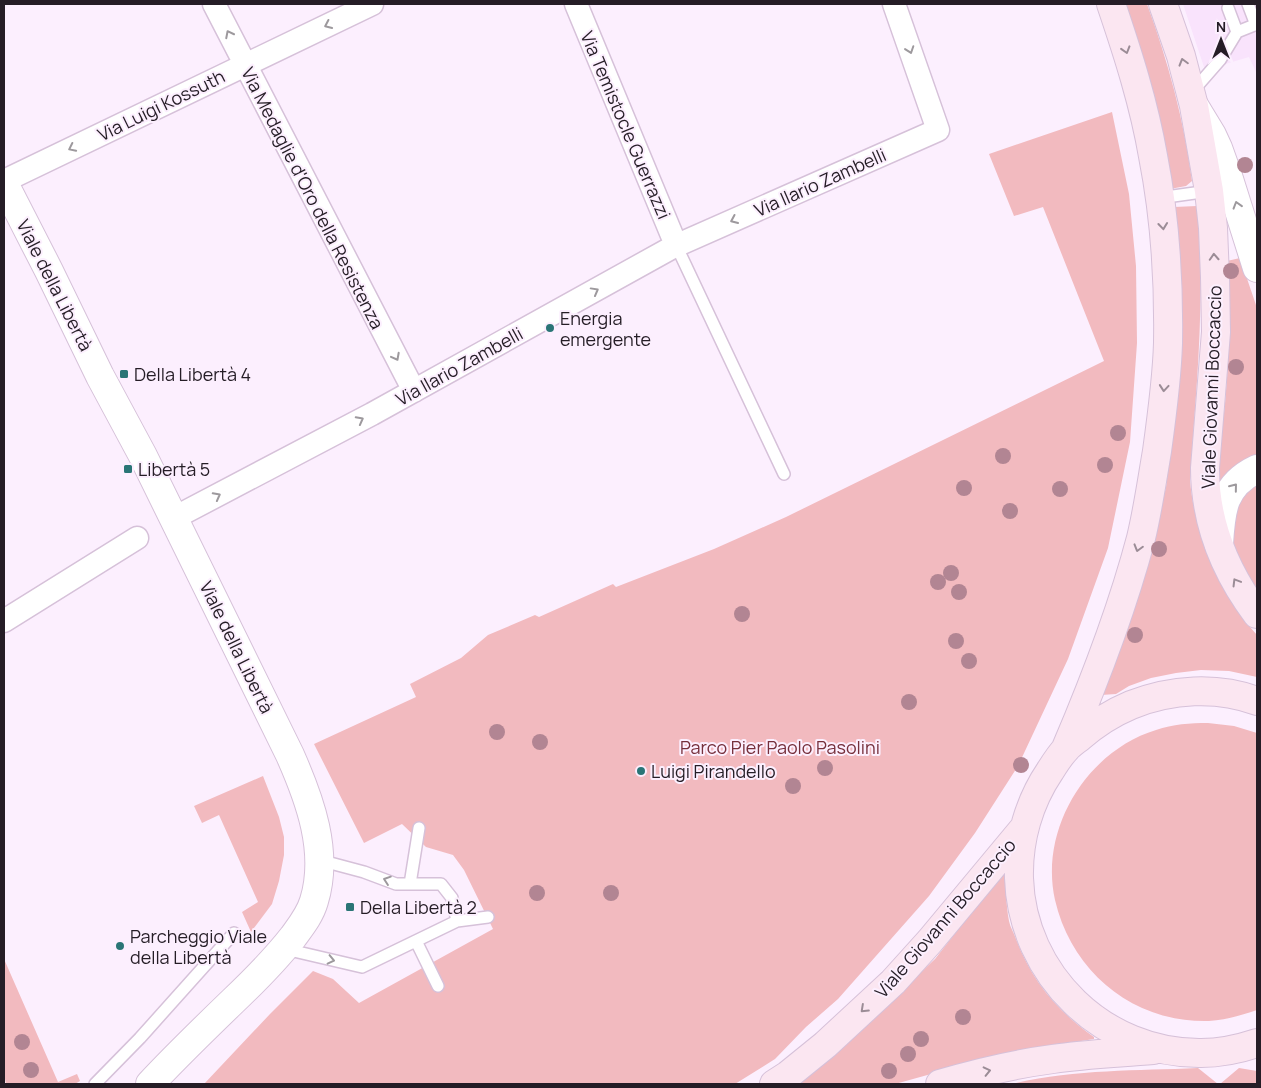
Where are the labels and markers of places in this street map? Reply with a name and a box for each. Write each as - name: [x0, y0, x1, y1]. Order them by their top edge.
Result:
- place label: Energia emergente: [560, 306, 651, 351]
- marker: Energia emergente: [544, 322, 556, 334]
- place label: Della Libertà 4: [134, 362, 251, 386]
- marker: Della Libertà 4: [118, 368, 130, 380]
- place label: Libertà 5: [138, 457, 210, 481]
- marker: Libertà 5: [122, 463, 134, 475]
- place label: Luigi Pirandello: [651, 759, 776, 783]
- marker: Luigi Pirandello: [635, 765, 647, 777]
- place label: Della Libertà 2: [360, 895, 477, 919]
- marker: Della Libertà 2: [344, 901, 356, 913]
- place label: Parcheggio Viale della Libertà: [130, 924, 267, 969]
- marker: Parcheggio Viale della Libertà: [114, 940, 126, 952]

